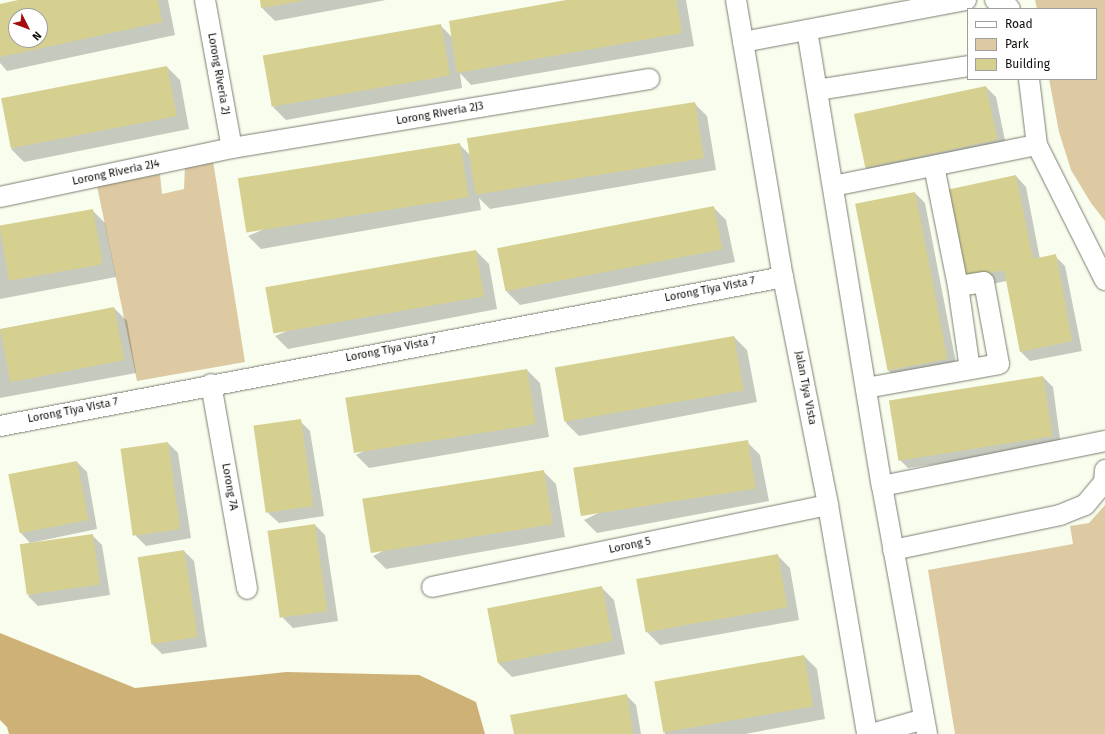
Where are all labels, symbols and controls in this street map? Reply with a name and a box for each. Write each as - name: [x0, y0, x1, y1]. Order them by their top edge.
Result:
- north arrow: [8, 8, 48, 48]
- legend: [967, 8, 1097, 80]
- text: Road: [1005, 17, 1033, 31]
- text: N: [29, 29, 44, 43]
- street label: Lorong Riveria 2J: [204, 32, 232, 116]
- text: Park: [1005, 37, 1029, 51]
- text: Building: [1005, 57, 1050, 71]
- street label: Lorong Riveria 2J3: [395, 100, 485, 128]
- street label: Lorong Riveria 2J4: [71, 157, 161, 189]
- street label: Lorong Tiya Vista 7: [664, 275, 756, 305]
- street label: Lorong Tiya Vista 7: [345, 335, 437, 365]
- street label: Jalan Tiya Vista: [791, 350, 819, 426]
- street label: Lorong Tiya Vista 7: [27, 396, 119, 426]
- street label: Lorong 7A: [218, 462, 240, 512]
- street label: Lorong 5: [608, 535, 652, 557]

